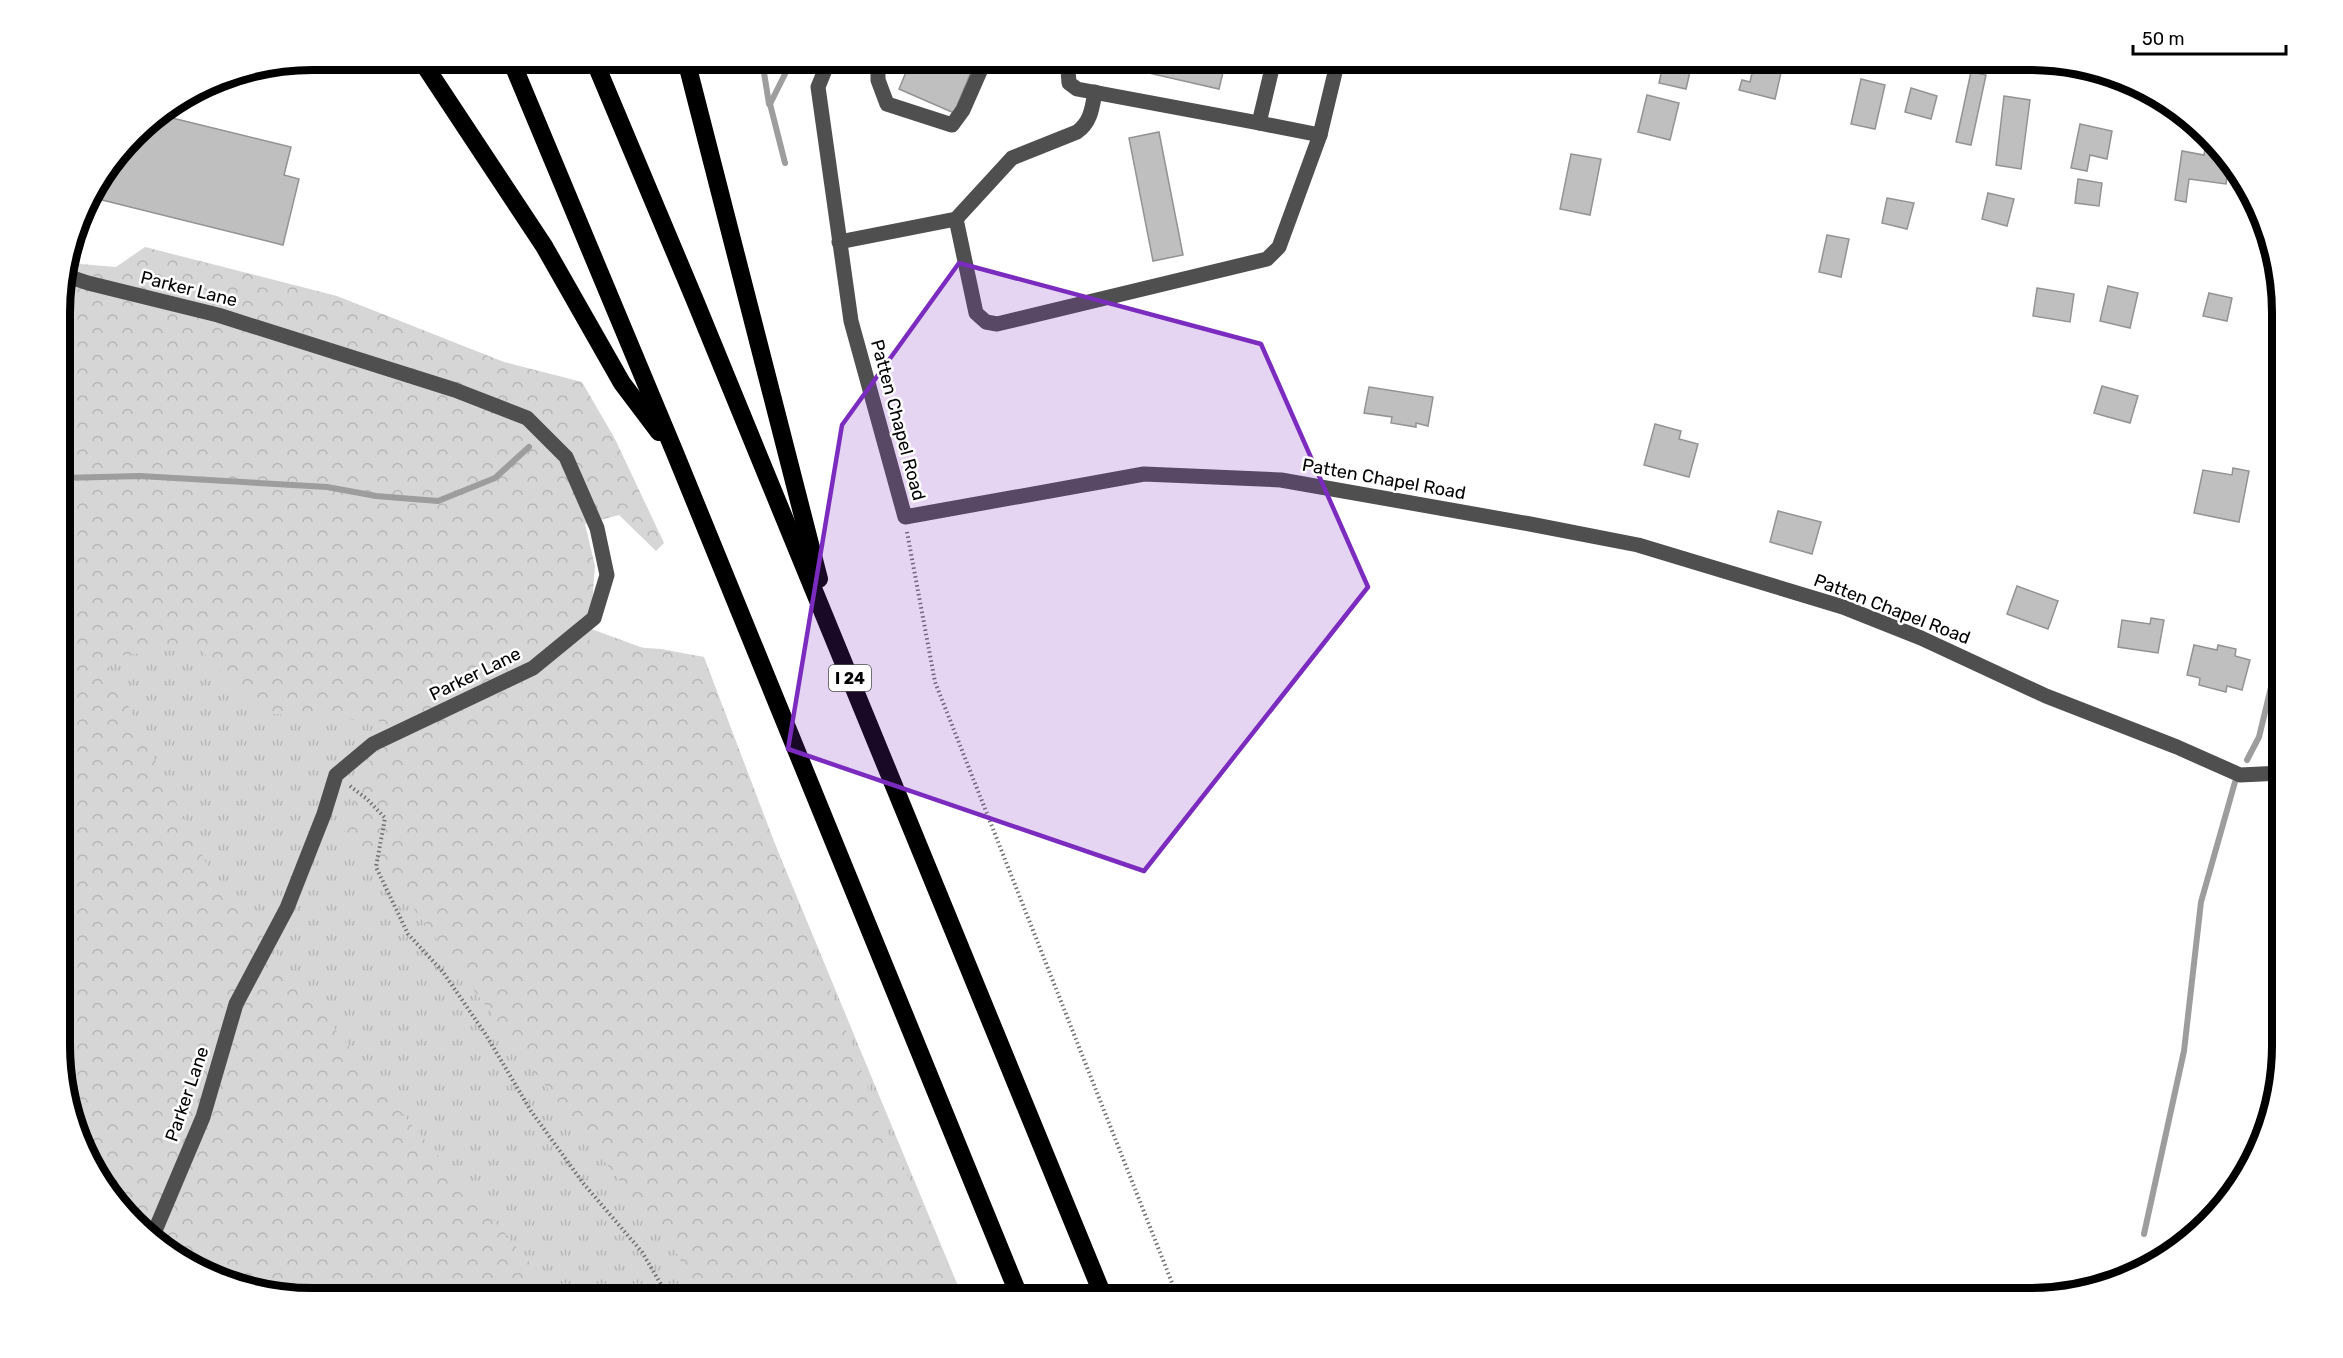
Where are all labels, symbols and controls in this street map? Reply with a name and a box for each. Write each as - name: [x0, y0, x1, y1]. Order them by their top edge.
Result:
- scale bar: [2133, 18, 2286, 56]
- text: 50 m: [2142, 28, 2185, 50]
- street label: Parker Lane: [138, 266, 240, 312]
- street label: Patten Chapel Road: [866, 337, 930, 503]
- street label: Patten Chapel Road: [1300, 454, 1468, 504]
- street label: Patten Chapel Road: [1811, 569, 1973, 649]
- street label: Parker Lane: [426, 642, 524, 706]
- road number: I 24: [829, 665, 871, 691]
- street label: Parker Lane: [160, 1044, 214, 1144]

